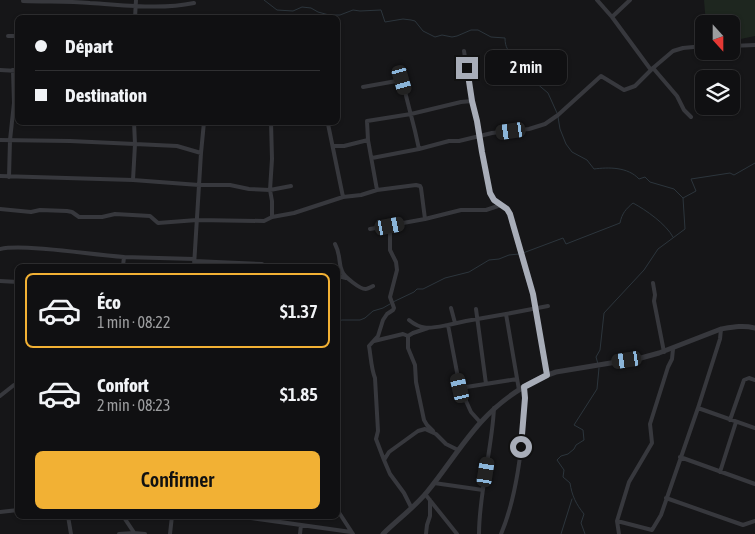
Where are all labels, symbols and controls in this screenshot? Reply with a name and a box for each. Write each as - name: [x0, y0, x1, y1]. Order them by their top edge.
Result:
- north arrow: [695, 15, 740, 60]
- map controls: [695, 15, 740, 115]
- text: Départ: [65, 35, 113, 57]
- callout: 2 min: [484, 50, 567, 86]
- route end: [456, 57, 478, 79]
- text: 2 min: [510, 58, 542, 76]
- car: [390, 64, 413, 96]
- button: layers: [695, 70, 740, 115]
- text: Destination: [65, 84, 147, 106]
- car: [495, 121, 526, 141]
- car: [373, 216, 406, 236]
- icon: car: [37, 288, 82, 333]
- text: Éco: [97, 291, 121, 313]
- text: $1.37: [280, 300, 318, 322]
- text: 1 min · 08:22: [97, 313, 170, 331]
- car: [611, 350, 642, 370]
- icon: car: [37, 371, 82, 416]
- car: [449, 372, 470, 404]
- text: Confort: [97, 374, 149, 396]
- text: $1.85: [280, 383, 318, 405]
- text: 2 min · 08:23: [97, 396, 170, 414]
- route start: [510, 436, 532, 458]
- button: Confirmer: [35, 451, 320, 509]
- car: [476, 456, 495, 488]

